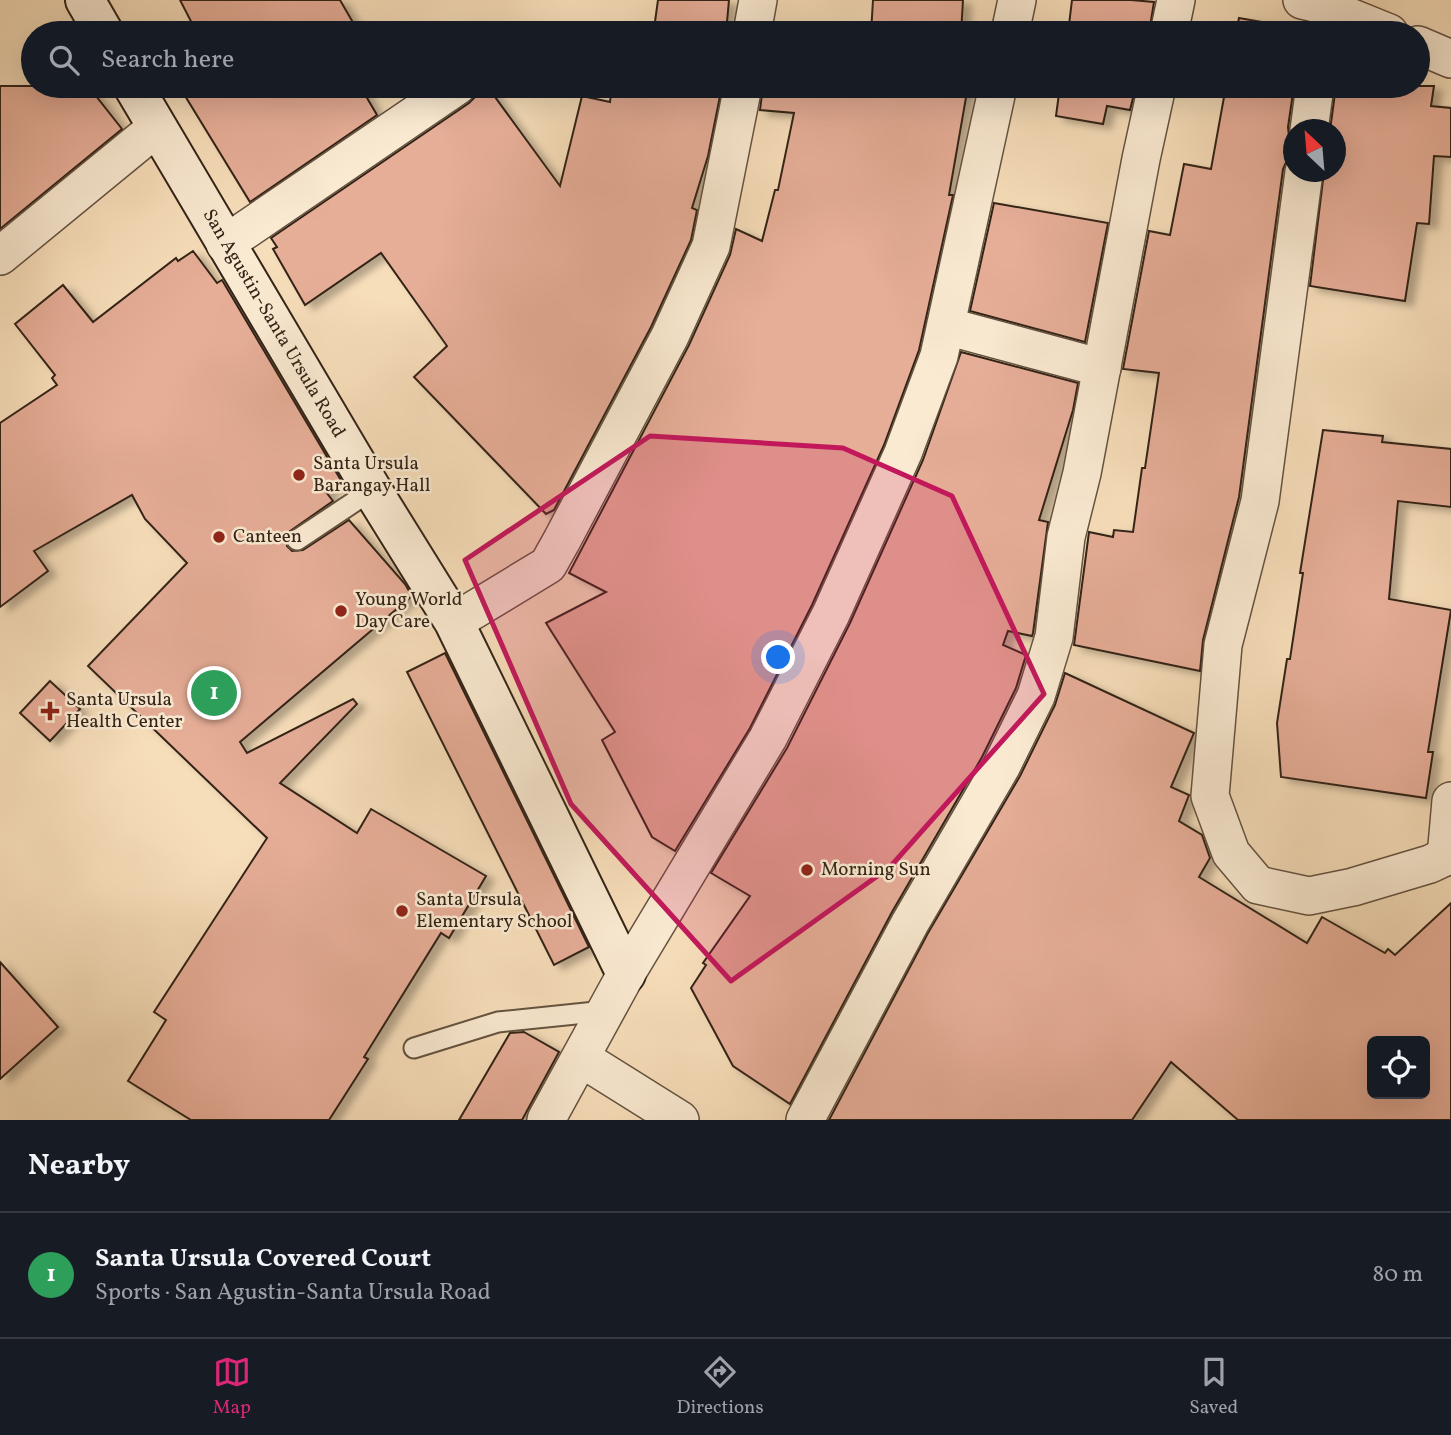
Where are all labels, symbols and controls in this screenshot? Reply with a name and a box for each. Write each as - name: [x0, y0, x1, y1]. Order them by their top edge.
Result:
- search box: [21, 21, 1430, 98]
- icon: search: [45, 41, 83, 79]
- text: Search here: [101, 42, 234, 78]
- north arrow: [1283, 119, 1346, 182]
- street label: San Agustin-Santa Ursula Road: [196, 204, 351, 443]
- place label: Santa Ursula Barangay Hall: [313, 451, 431, 499]
- marker: Santa Ursula Barangay Hall: [291, 467, 307, 483]
- place label: Canteen: [233, 524, 302, 550]
- marker: Canteen: [211, 529, 227, 545]
- place label: Young World Day Care: [355, 587, 462, 635]
- marker: Young World Day Care: [333, 603, 349, 619]
- your location: [761, 640, 795, 674]
- pin: 1: [191, 667, 237, 719]
- place label: Santa Ursula Health Center: [66, 687, 182, 735]
- marker: Santa Ursula Health Center: [40, 701, 60, 721]
- place label: Morning Sun: [821, 857, 931, 883]
- marker: Morning Sun: [799, 862, 815, 878]
- place label: Santa Ursula Elementary School: [416, 887, 573, 935]
- marker: Santa Ursula Elementary School: [394, 903, 410, 919]
- map controls: [1367, 1036, 1430, 1099]
- button: locate: [1367, 1036, 1430, 1099]
- text: Nearby: [28, 1145, 130, 1187]
- text: Santa Ursula Covered Court: [95, 1241, 431, 1277]
- text: 1: [46, 1259, 56, 1291]
- text: 80 m: [1373, 1259, 1423, 1291]
- text: Sports · San Agustin-Santa Ursula Road: [95, 1277, 491, 1309]
- tab: Map: [213, 1353, 251, 1421]
- tab: Directions: [677, 1353, 764, 1421]
- tab: Saved: [1189, 1353, 1238, 1421]

